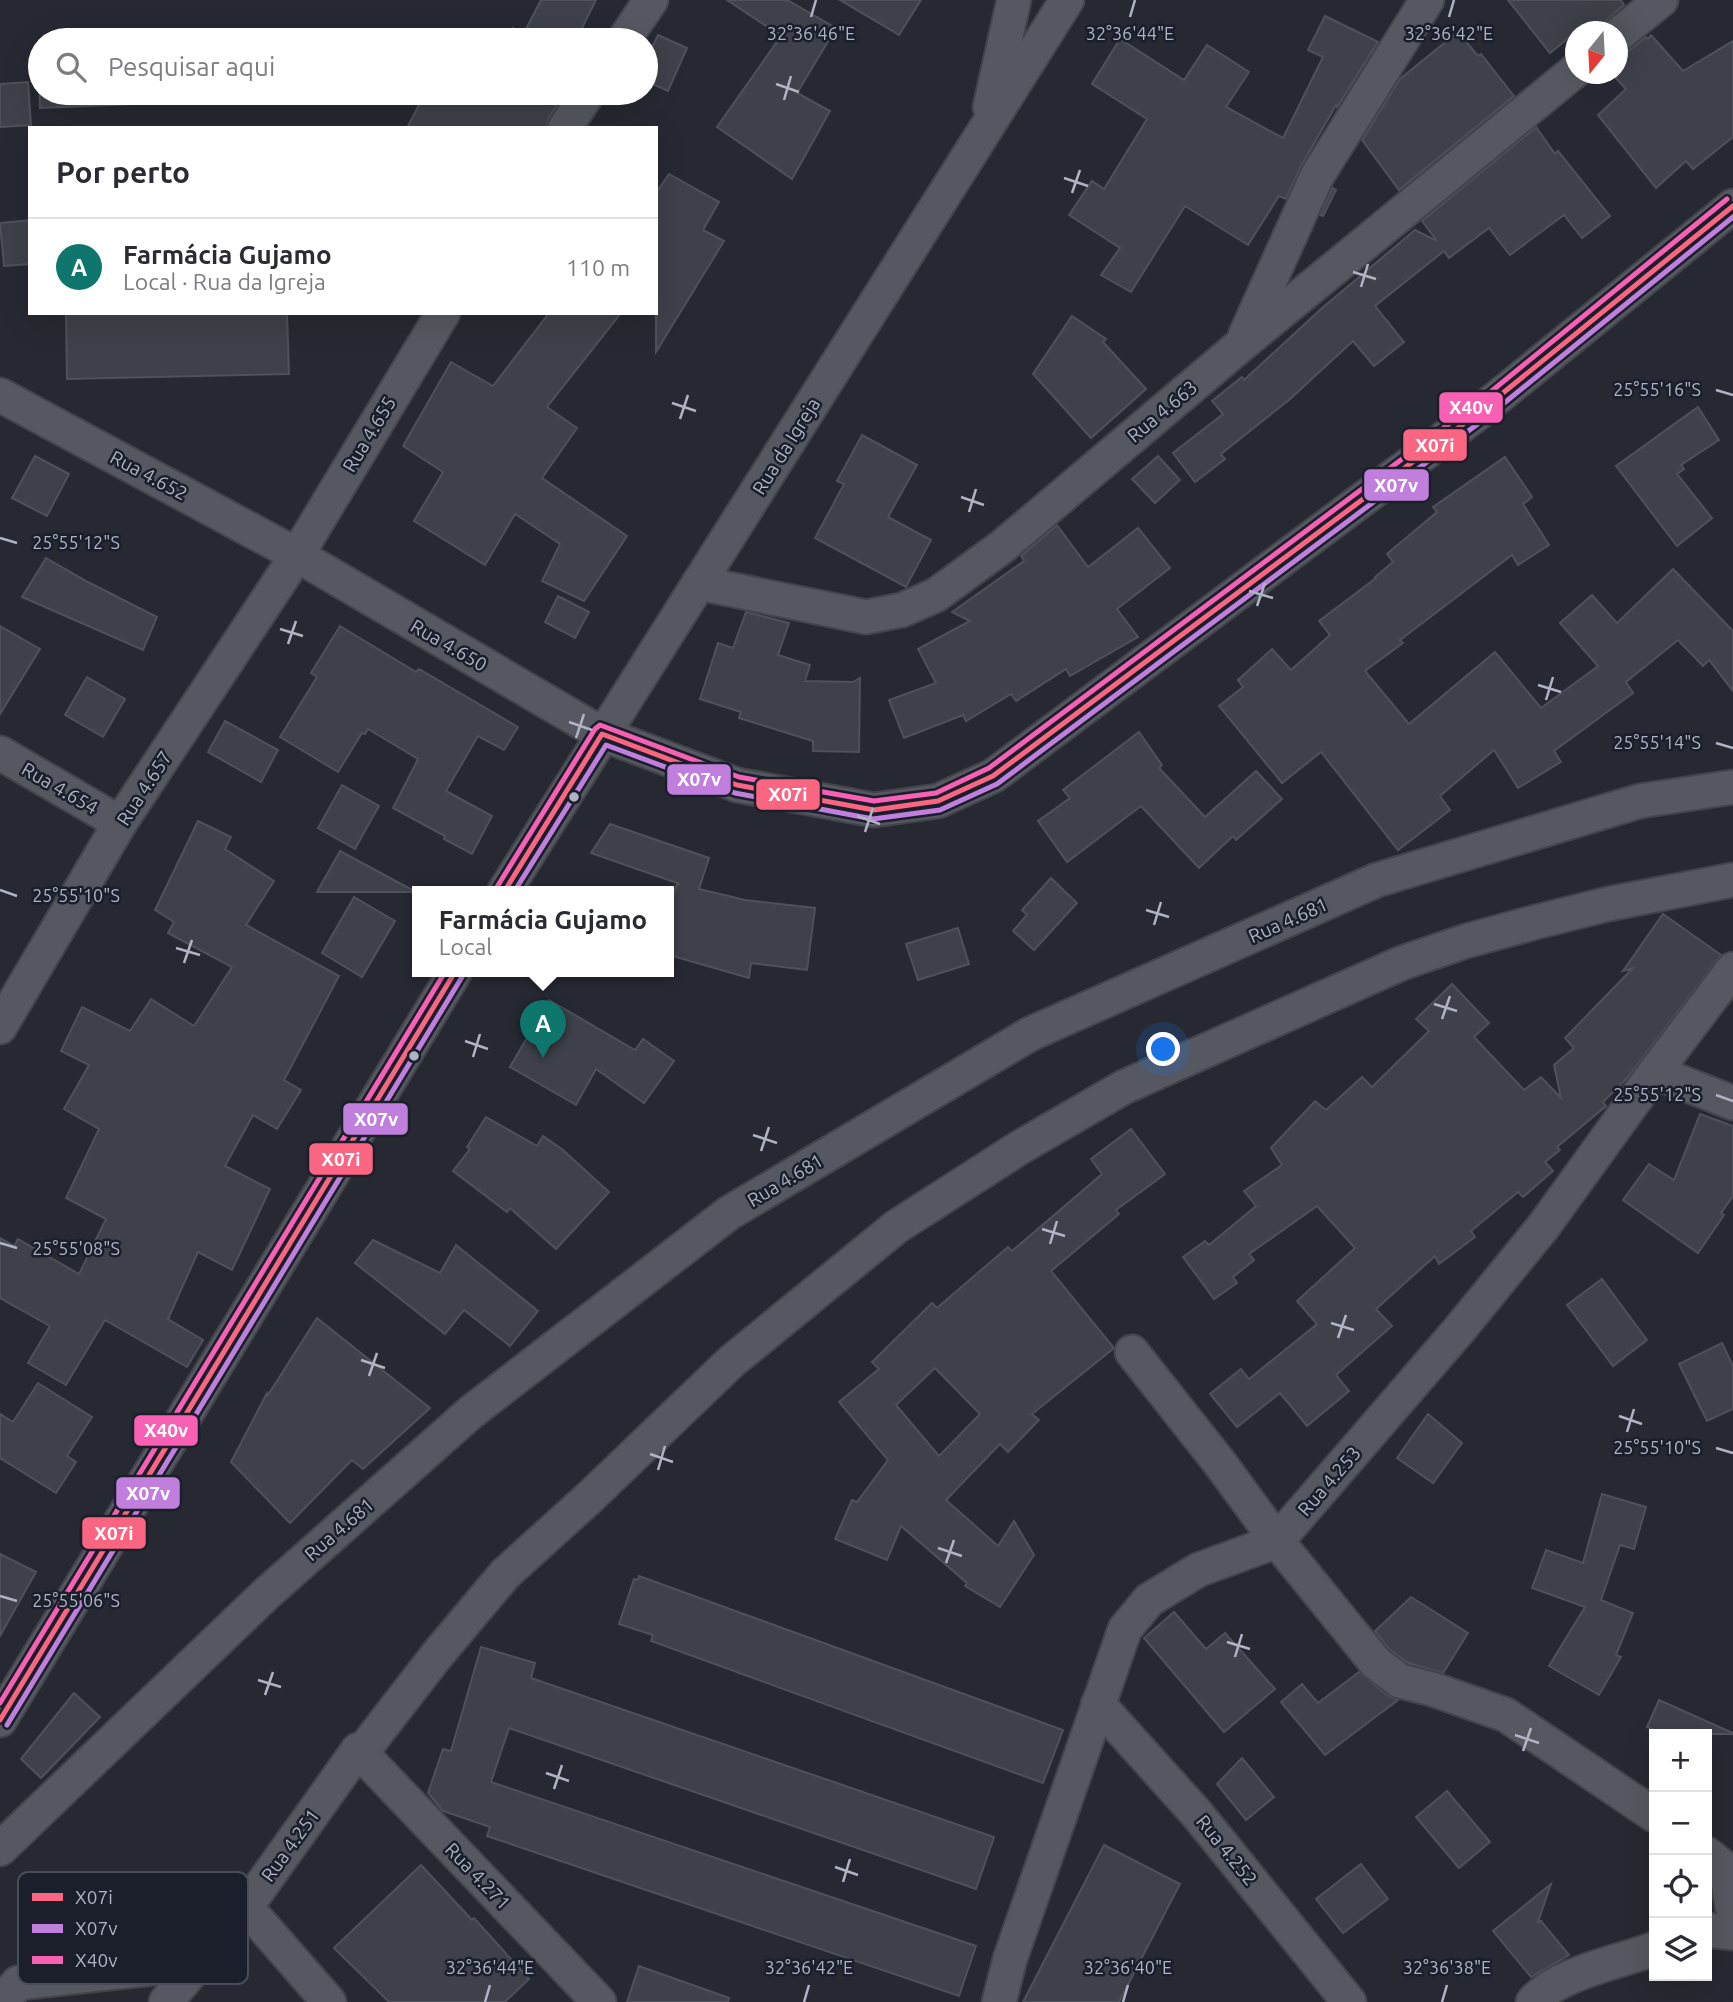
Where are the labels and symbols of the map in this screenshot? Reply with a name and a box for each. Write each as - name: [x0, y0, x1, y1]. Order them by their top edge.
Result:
- north arrow: [1565, 21, 1628, 84]
- text: 32°36'46"E: [767, 23, 855, 43]
- text: 32°36'44"E: [1086, 23, 1174, 43]
- text: 32°36'42"E: [1405, 23, 1493, 43]
- street label: Rua 4.663: [1123, 375, 1201, 447]
- text: 25°55'16"S: [1613, 379, 1701, 399]
- line badge: X40v: [1438, 391, 1504, 424]
- street label: Rua 4.655: [338, 392, 400, 476]
- street label: Rua da Igreja: [748, 394, 824, 498]
- text: X40v: [1449, 396, 1493, 418]
- line badge: X07i: [1402, 428, 1468, 462]
- text: X07i: [1415, 434, 1455, 456]
- street label: Rua 4.652: [107, 445, 191, 505]
- line badge: X07v: [1363, 468, 1430, 502]
- text: X07v: [1374, 474, 1418, 496]
- text: 25°55'12"S: [32, 532, 120, 552]
- street label: Rua 4.650: [407, 614, 491, 676]
- text: 25°55'14"S: [1613, 732, 1701, 752]
- street label: Rua 4.657: [112, 747, 176, 829]
- street label: Rua 4.654: [18, 757, 102, 819]
- line badge: X07v: [666, 763, 732, 796]
- text: X07v: [677, 768, 721, 790]
- line badge: X07i: [755, 778, 821, 811]
- text: X07i: [768, 783, 808, 805]
- unlabelled marker: [567, 790, 581, 804]
- text: 25°55'10"S: [32, 885, 120, 905]
- street label: Rua 4.681: [1245, 893, 1331, 947]
- pin: A: [520, 1000, 566, 1058]
- your location: [1146, 1032, 1180, 1066]
- unlabelled marker: [407, 1049, 421, 1063]
- text: 25°55'12"S: [1613, 1084, 1701, 1104]
- line badge: X07v: [342, 1102, 409, 1136]
- text: X07v: [354, 1108, 398, 1130]
- line badge: X07i: [308, 1142, 374, 1176]
- text: X07i: [321, 1148, 361, 1170]
- street label: Rua 4.681: [743, 1149, 827, 1211]
- text: 25°55'08"S: [32, 1238, 120, 1258]
- line badge: X40v: [133, 1414, 199, 1447]
- text: X40v: [144, 1419, 188, 1441]
- text: 25°55'10"S: [1613, 1437, 1701, 1457]
- street label: Rua 4.253: [1293, 1442, 1365, 1520]
- line badge: X07v: [115, 1476, 181, 1510]
- text: X07v: [126, 1482, 170, 1504]
- street label: Rua 4.681: [300, 1493, 378, 1565]
- line badge: X07i: [81, 1516, 147, 1550]
- text: X07i: [94, 1522, 134, 1544]
- text: 25°55'06"S: [32, 1590, 120, 1610]
- street label: Rua 4.251: [256, 1804, 324, 1886]
- street label: Rua 4.252: [1192, 1810, 1262, 1890]
- street label: Rua 4.271: [441, 1838, 515, 1914]
- legend: [18, 1872, 248, 1984]
- text: X07i: [75, 1886, 113, 1908]
- text: X07v: [75, 1917, 117, 1939]
- text: X40v: [75, 1949, 117, 1971]
- text: 32°36'44"E: [446, 1957, 534, 1977]
- text: 32°36'42"E: [765, 1957, 853, 1977]
- text: 32°36'40"E: [1084, 1957, 1172, 1977]
- text: 32°36'38"E: [1403, 1957, 1491, 1977]

